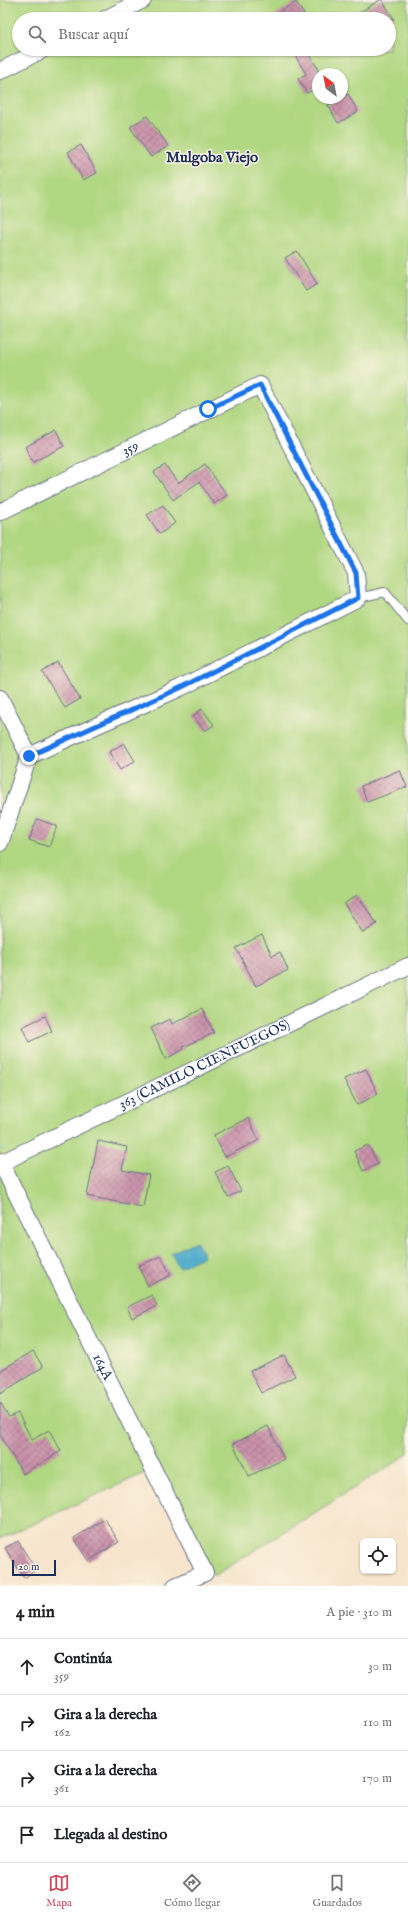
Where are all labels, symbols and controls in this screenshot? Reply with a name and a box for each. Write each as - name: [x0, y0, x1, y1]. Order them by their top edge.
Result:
- search box: [12, 12, 396, 56]
- icon: search: [26, 23, 48, 45]
- text: Buscar aquí: [58, 25, 128, 44]
- north arrow: [312, 68, 348, 104]
- district label: Mulgoba Viejo: [166, 148, 258, 167]
- route start: [199, 400, 217, 418]
- street label: 359: [119, 437, 142, 460]
- route end: [20, 747, 38, 765]
- street label: 363 (CAMILO CIENFUEGOS): [116, 1015, 293, 1114]
- street label: 164A: [88, 1351, 117, 1384]
- map controls: [360, 1538, 396, 1574]
- button: locate: [360, 1538, 396, 1574]
- scale bar: [12, 1558, 56, 1577]
- text: 20 m: [18, 1560, 39, 1574]
- text: 4 min: [16, 1602, 55, 1623]
- text: A pie · 310 m: [327, 1604, 392, 1621]
- text: Continúa: [54, 1649, 112, 1668]
- icon: ahead: [16, 1656, 38, 1678]
- text: 30 m: [368, 1658, 392, 1675]
- text: 359: [54, 1668, 69, 1685]
- text: Gira a la derecha: [54, 1705, 157, 1724]
- icon: right: [16, 1712, 38, 1734]
- text: 110 m: [363, 1714, 392, 1731]
- text: 162: [54, 1724, 70, 1741]
- text: Gira a la derecha: [54, 1761, 157, 1780]
- icon: right: [16, 1768, 38, 1790]
- text: 170 m: [362, 1770, 392, 1787]
- text: 361: [54, 1780, 69, 1797]
- icon: arrive: [16, 1824, 38, 1846]
- text: Llegada al destino: [54, 1825, 167, 1844]
- tab: Mapa: [46, 1872, 72, 1910]
- tab: Cómo llegar: [164, 1872, 220, 1910]
- tab: Guardados: [312, 1872, 362, 1910]

